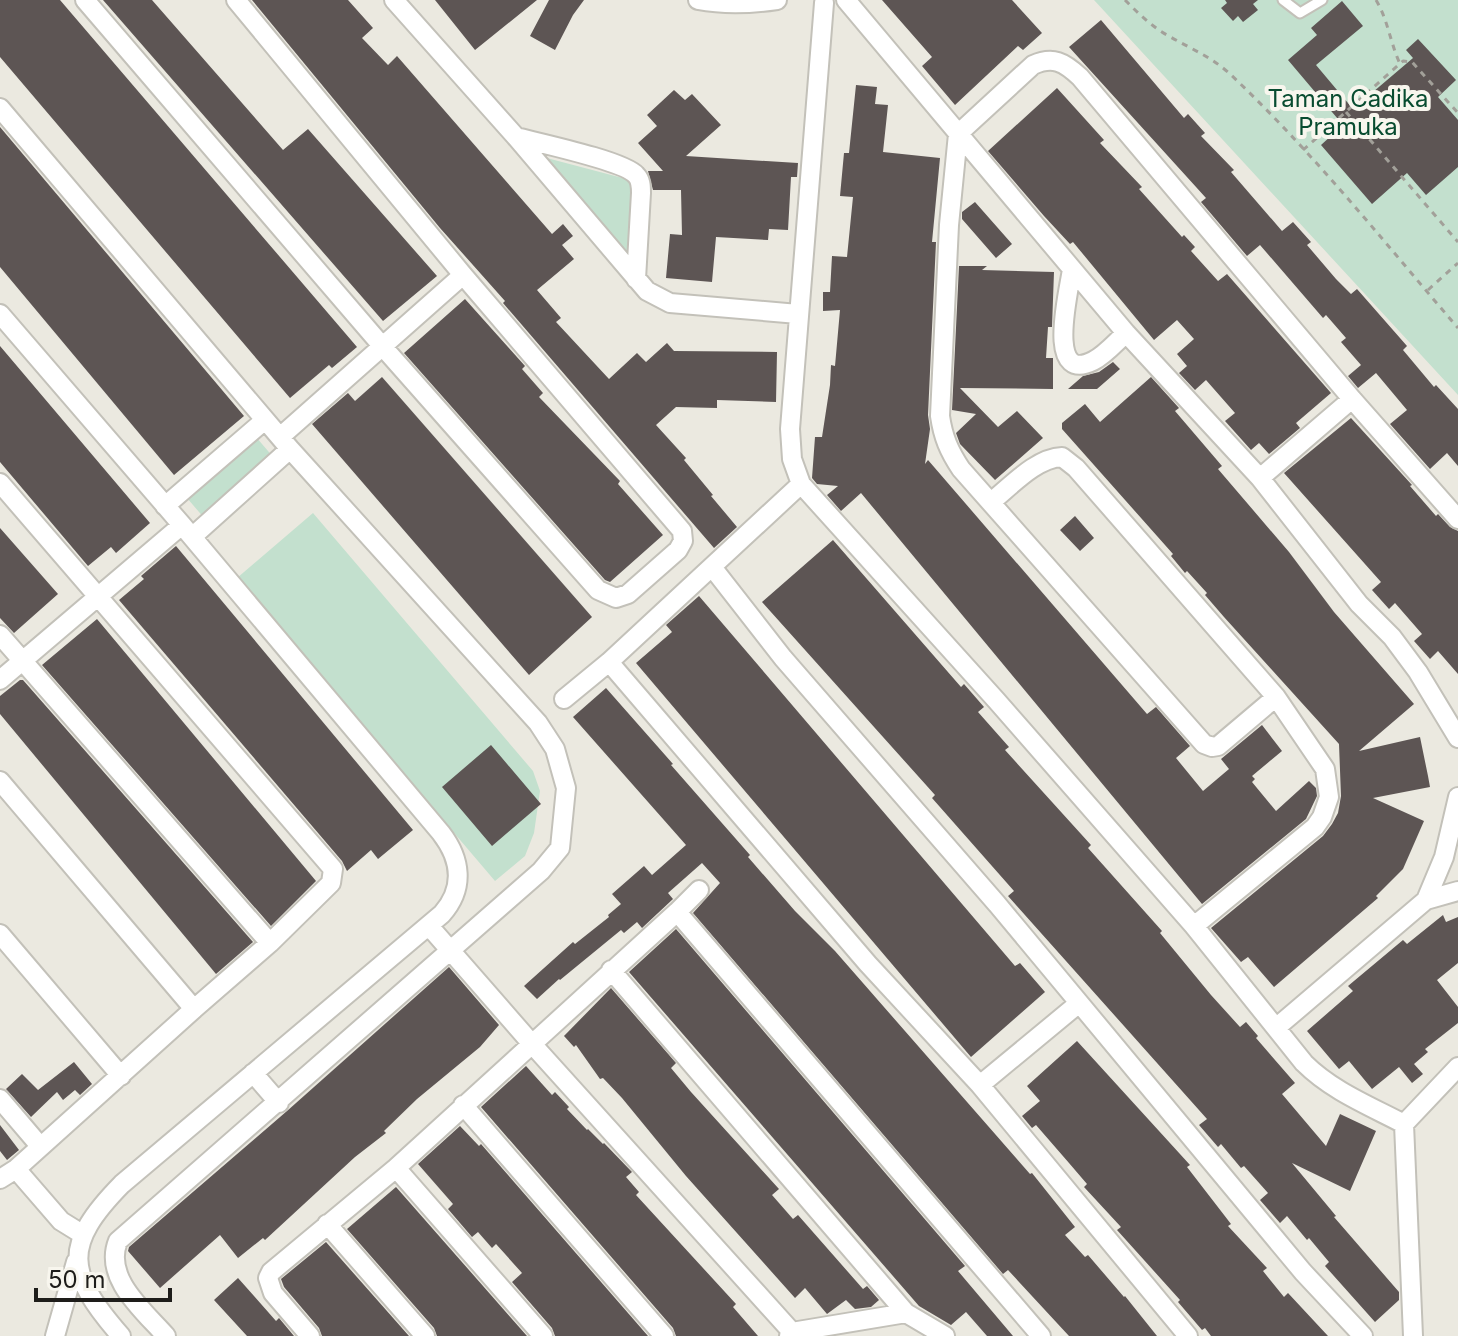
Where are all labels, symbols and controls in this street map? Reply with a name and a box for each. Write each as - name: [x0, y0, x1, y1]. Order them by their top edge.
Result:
- park label: Taman Cadika Pramuka: [1268, 84, 1428, 141]
- scale bar: [36, 1252, 170, 1302]
- text: 50 m: [48, 1265, 106, 1294]

